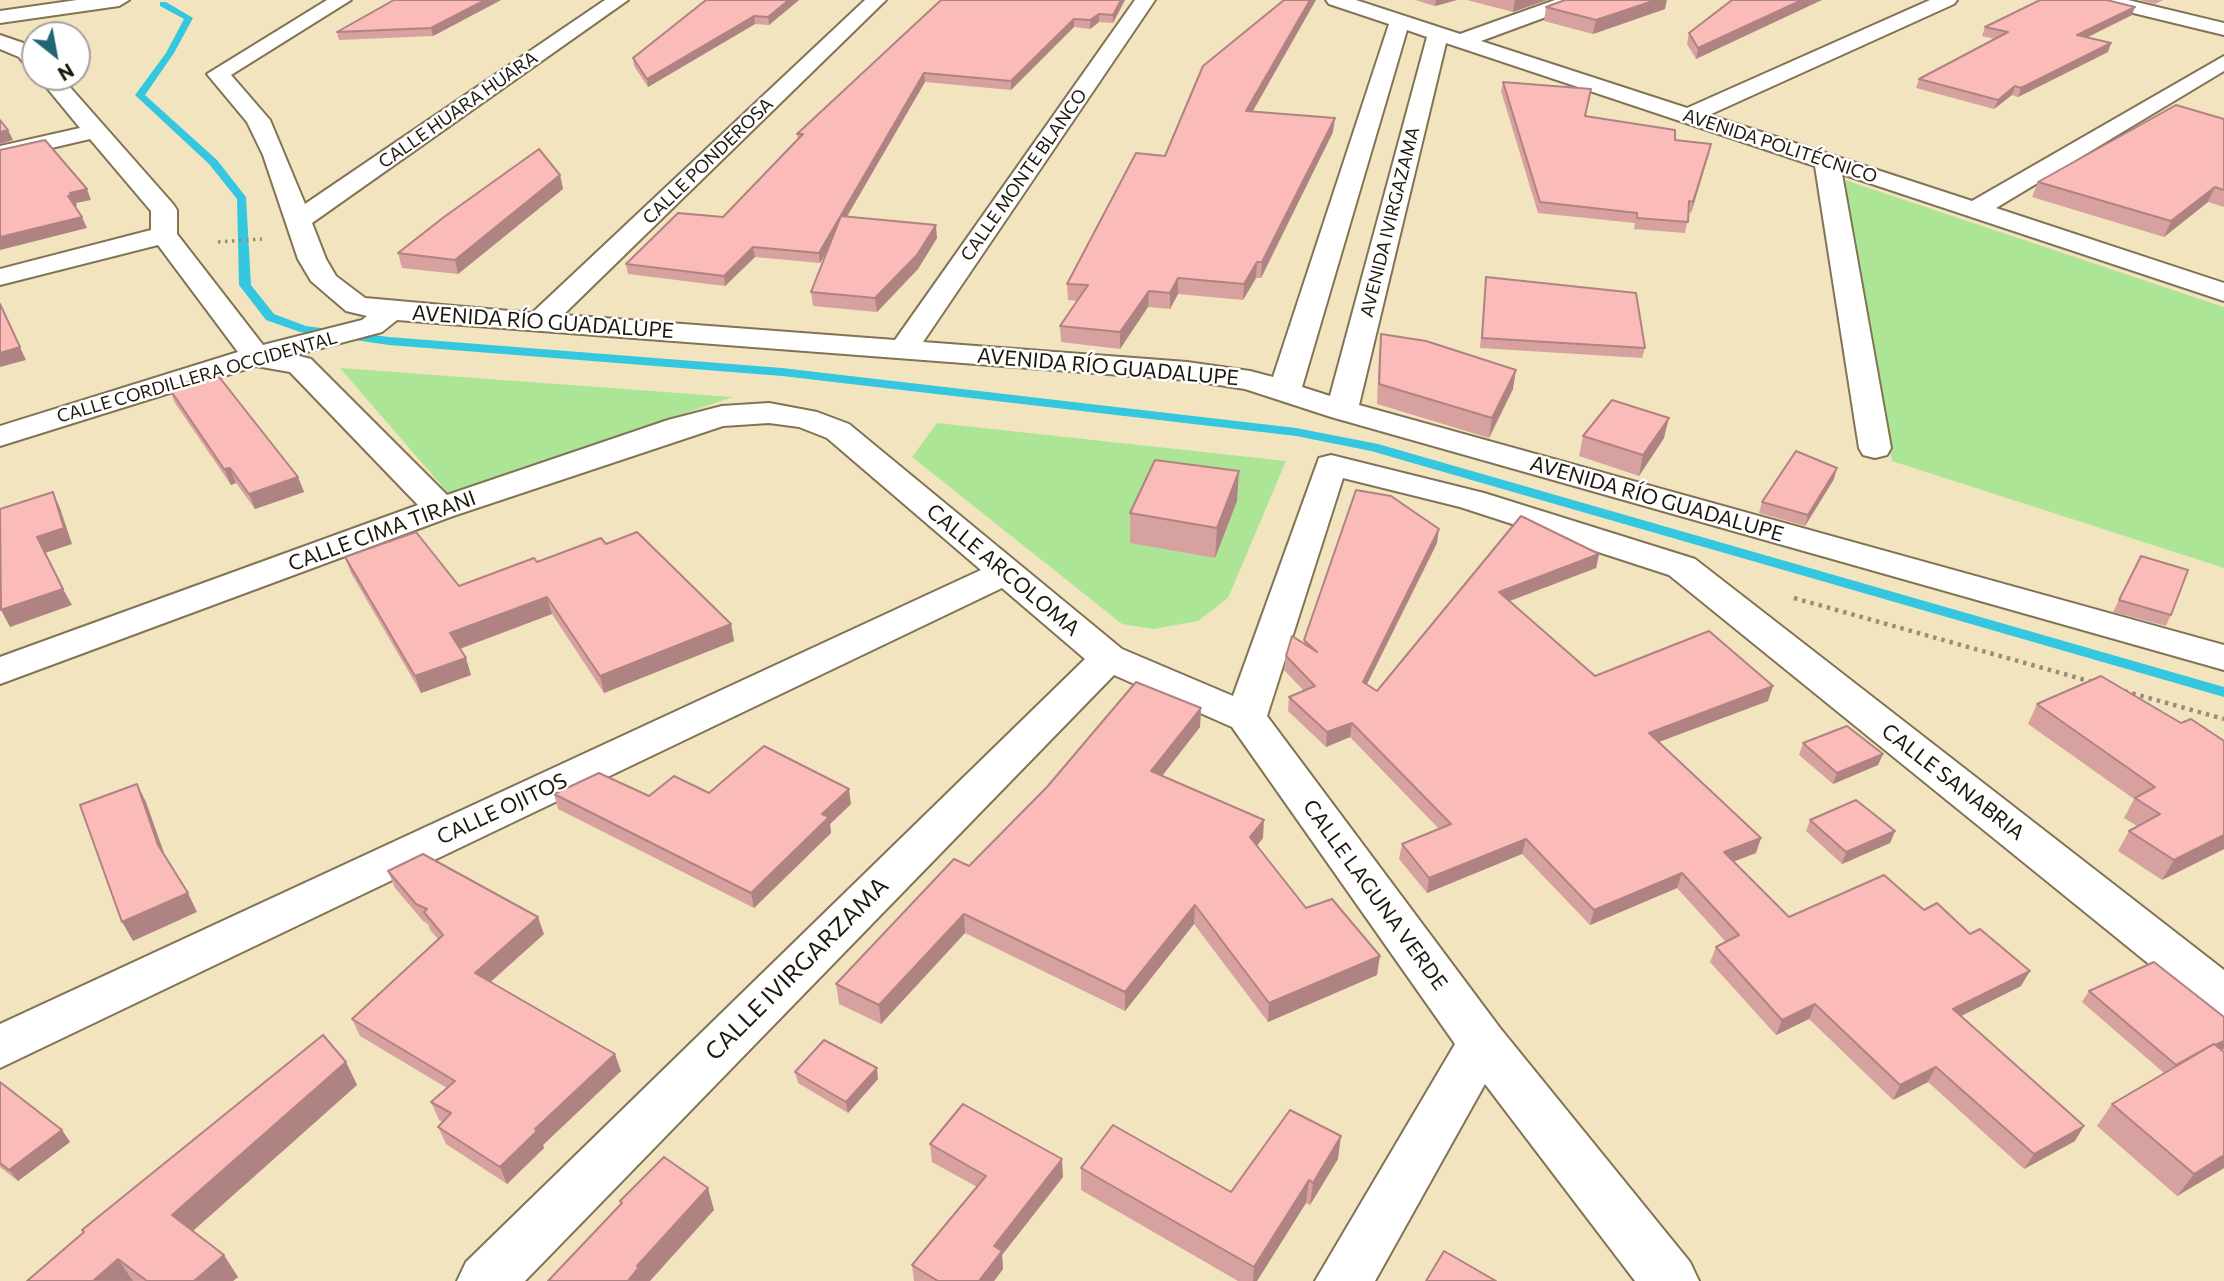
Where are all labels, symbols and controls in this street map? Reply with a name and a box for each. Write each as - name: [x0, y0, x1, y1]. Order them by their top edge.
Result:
- north arrow: [21, 21, 91, 91]
- street label: CALLE HUARA HUARA: [374, 47, 542, 173]
- text: N: [54, 59, 78, 86]
- street label: CALLE MONTE BLANCO: [956, 85, 1092, 265]
- street label: CALLE PONDEROSA: [638, 93, 778, 229]
- street label: AVENIDA POLITÉCNICO: [1680, 104, 1880, 188]
- street label: AVENIDA IVIRGAZAMA: [1356, 125, 1424, 319]
- street label: AVENIDA RÍO GUADALUPE: [411, 300, 675, 344]
- street label: CALLE CORDILLERA OCCIDENTAL: [54, 327, 340, 427]
- street label: AVENIDA RÍO GUADALUPE: [976, 343, 1240, 391]
- street label: AVENIDA RÍO GUADALUPE: [1527, 451, 1787, 547]
- street label: CALLE CIMA TIRANI: [285, 485, 479, 577]
- street label: CALLE ARCOLOMA: [921, 499, 1085, 641]
- street label: CALLE SANABRIA: [1876, 718, 2030, 846]
- street label: CALLE OJITOS: [433, 768, 571, 850]
- street label: CALLE LAGUNA VERDE: [1297, 795, 1453, 995]
- street label: CALLE IVIRGARZAMA: [699, 871, 895, 1067]

